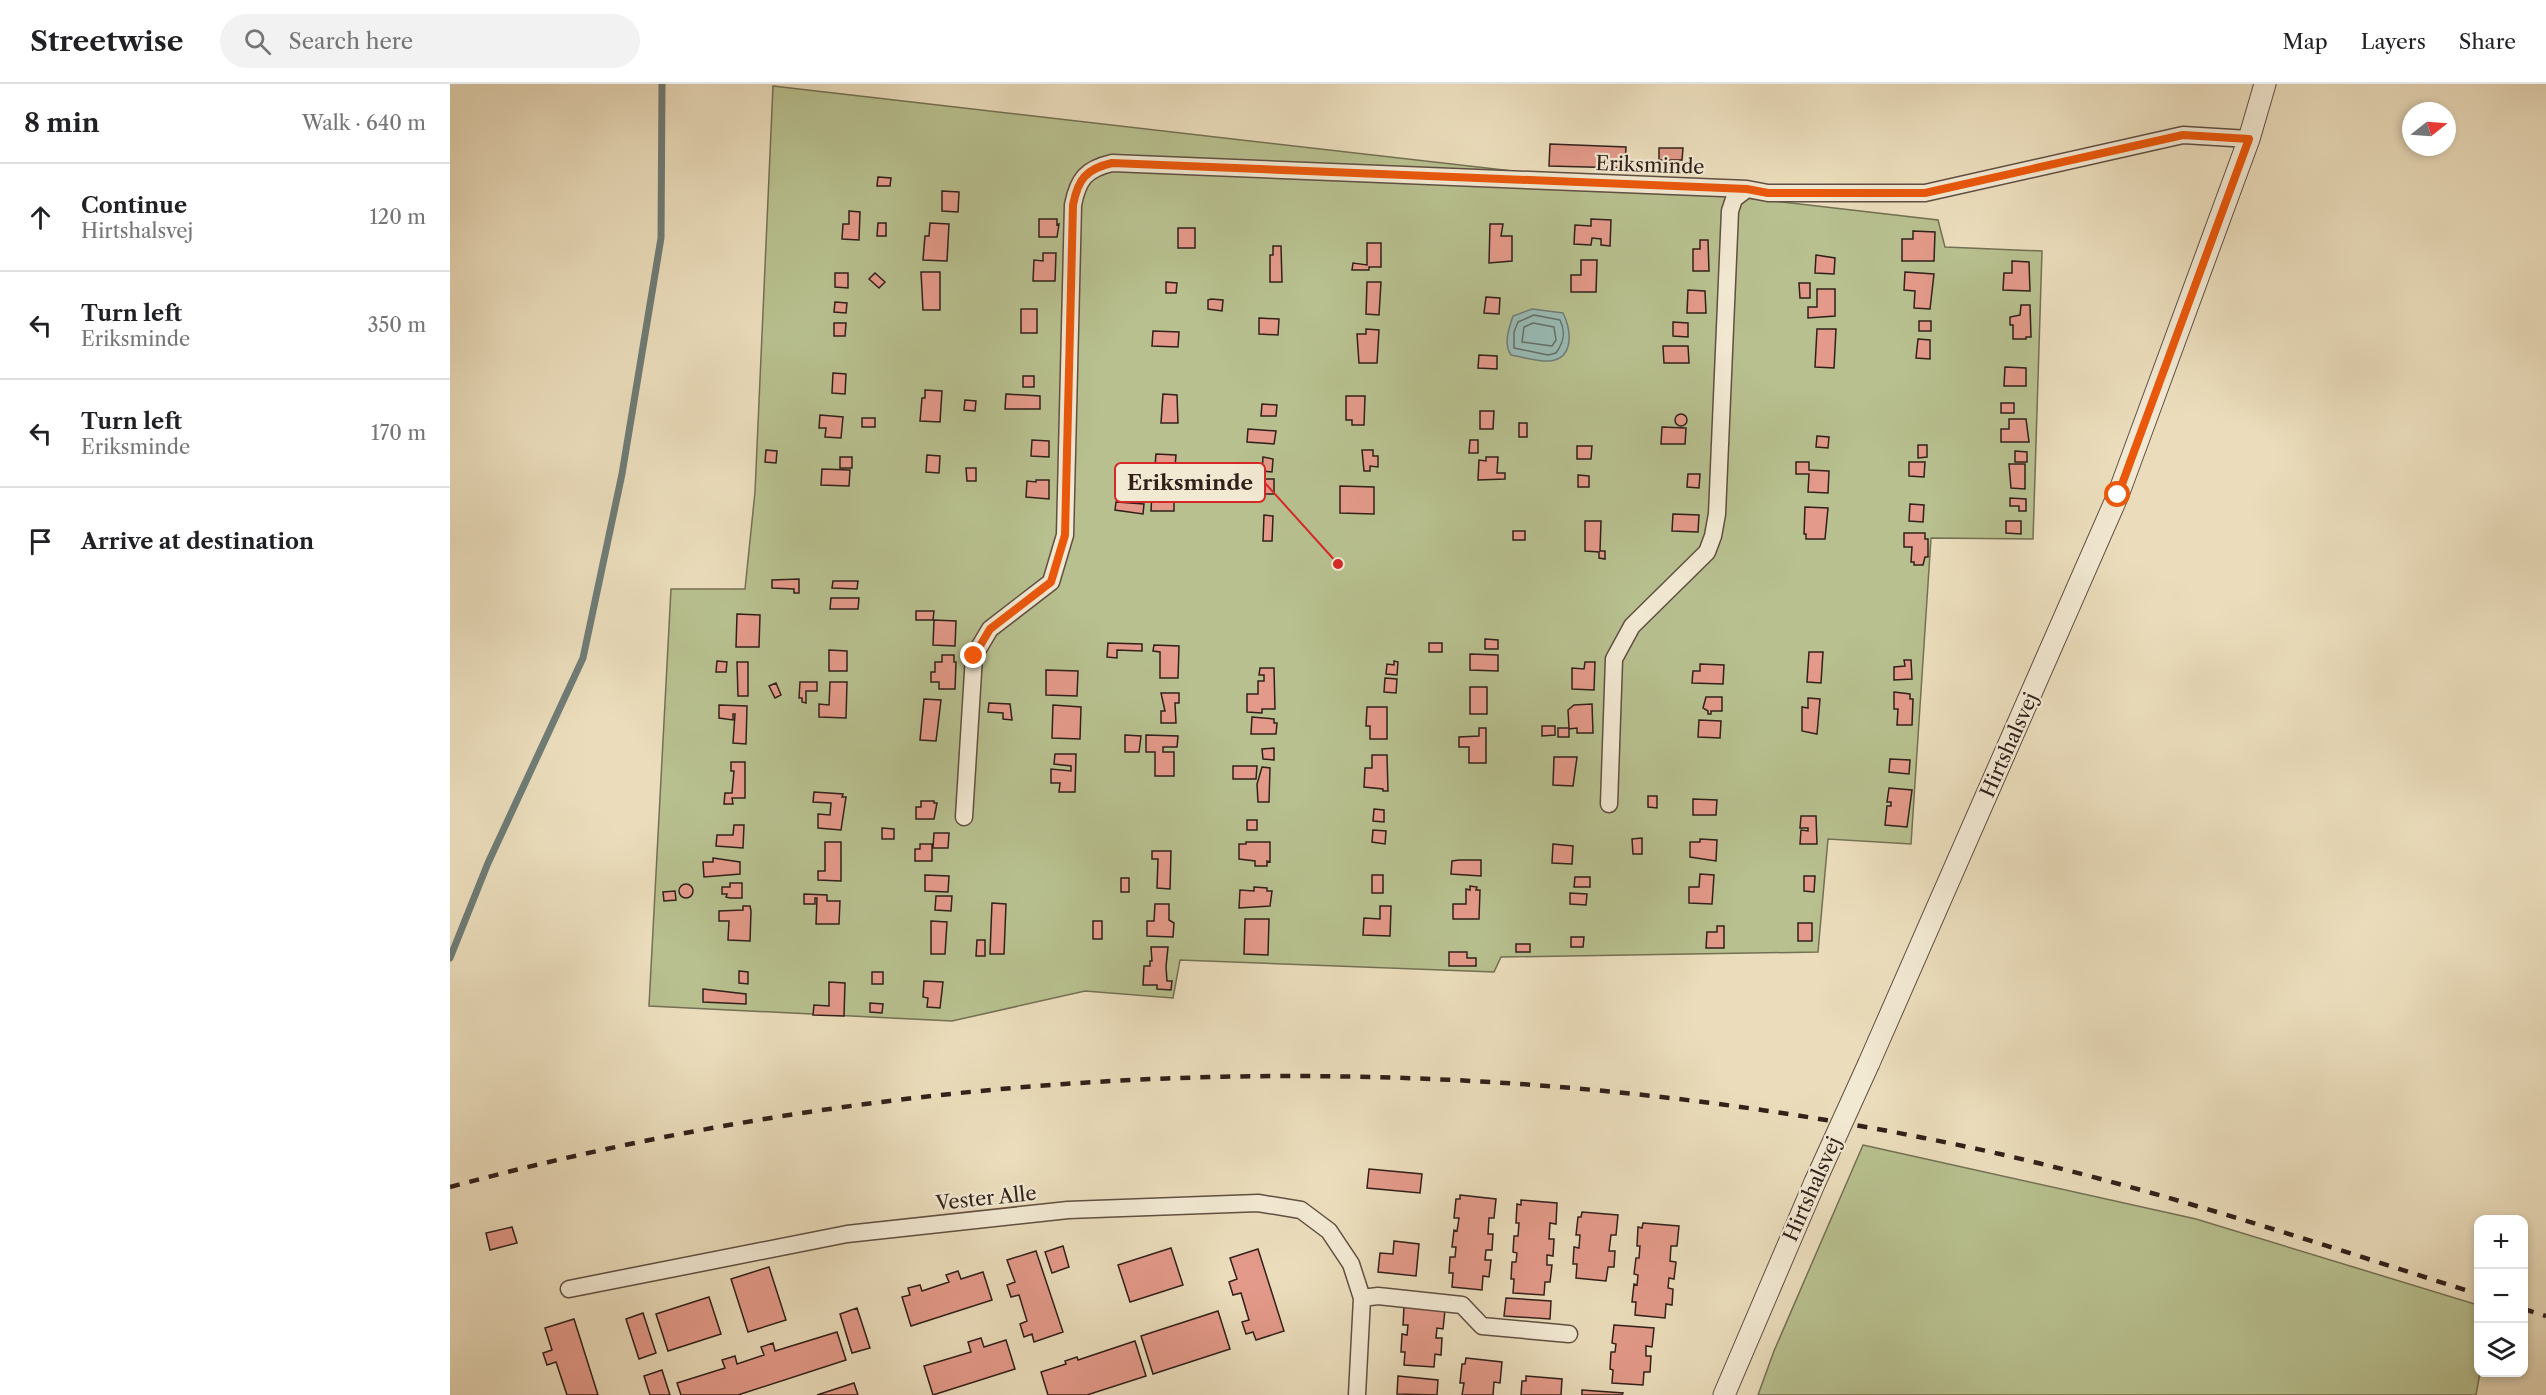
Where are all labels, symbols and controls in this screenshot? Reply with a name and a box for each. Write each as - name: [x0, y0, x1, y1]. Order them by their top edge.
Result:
- search box: [220, 14, 640, 68]
- text: Streetwise: [30, 24, 184, 58]
- icon: search: [241, 25, 274, 58]
- text: Search here: [289, 28, 413, 55]
- text: Map: [2283, 29, 2328, 54]
- text: Layers: [2361, 29, 2426, 54]
- text: Share: [2459, 29, 2516, 54]
- north arrow: [2402, 102, 2456, 156]
- text: 8 min: [24, 107, 100, 139]
- text: Walk · 640 m: [302, 111, 426, 135]
- street label: Eriksminde: [1595, 151, 1705, 179]
- text: Continue: [81, 192, 187, 219]
- icon: ahead: [24, 201, 57, 234]
- text: 120 m: [369, 205, 426, 229]
- text: Hirtshalsvej: [81, 219, 193, 243]
- text: Turn left: [81, 300, 182, 327]
- icon: left: [24, 309, 57, 342]
- text: 350 m: [368, 313, 426, 337]
- text: Eriksminde: [81, 327, 190, 351]
- text: Turn left: [81, 408, 182, 435]
- icon: left: [24, 417, 57, 450]
- text: 170 m: [371, 421, 426, 445]
- text: Eriksminde: [81, 435, 190, 459]
- callout: Eriksminde: [1115, 463, 1265, 502]
- text: Eriksminde: [1127, 470, 1253, 495]
- route start: [2104, 481, 2130, 507]
- icon: arrive: [24, 525, 57, 558]
- text: Arrive at destination: [81, 528, 314, 555]
- route end: [960, 642, 986, 668]
- street label: Hirtshalsvej: [1975, 689, 2043, 801]
- street label: Hirtshalsvej: [1778, 1133, 1846, 1245]
- street label: Vester Alle: [933, 1181, 1038, 1215]
- map controls: [2474, 1215, 2528, 1377]
- button: +: [2474, 1215, 2528, 1269]
- button: −: [2474, 1269, 2528, 1323]
- button: layers: [2474, 1323, 2528, 1377]

